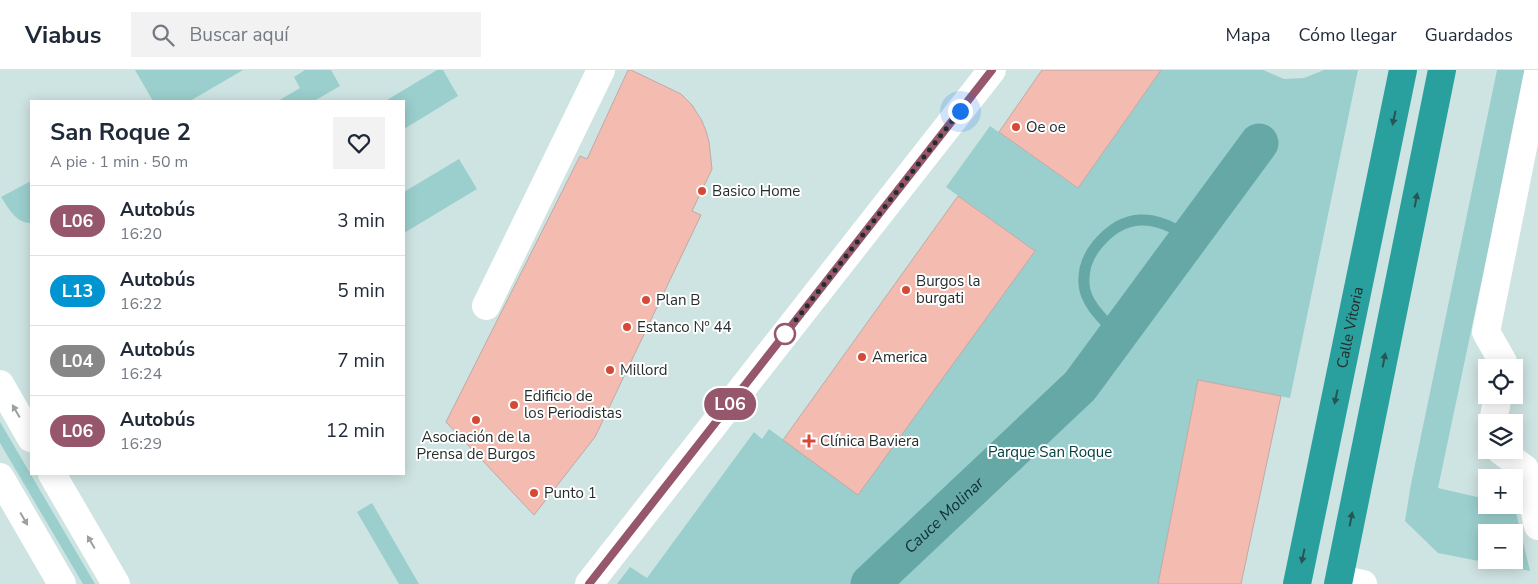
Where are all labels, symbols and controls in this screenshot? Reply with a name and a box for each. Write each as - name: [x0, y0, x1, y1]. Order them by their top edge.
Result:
- search box: [131, 12, 481, 57]
- text: Viabus: [25, 19, 101, 51]
- icon: search: [149, 21, 177, 49]
- text: Buscar aquí: [189, 22, 289, 48]
- text: Mapa: [1226, 23, 1271, 47]
- text: Cómo llegar: [1299, 23, 1397, 47]
- text: Guardados: [1425, 23, 1513, 47]
- your location: [948, 99, 973, 124]
- one-way arrow: [1389, 110, 1397, 126]
- text: San Roque 2: [50, 116, 191, 148]
- button: heart: [333, 117, 385, 169]
- place label: Oe oe: [1026, 117, 1066, 137]
- marker: Oe oe: [1010, 121, 1022, 133]
- text: A pie · 1 min · 50 m: [50, 151, 188, 173]
- place label: Basico Home: [712, 181, 800, 201]
- marker: Basico Home: [696, 185, 708, 197]
- one-way arrow: [1412, 192, 1420, 208]
- text: Autobús: [120, 197, 195, 223]
- text: 3 min: [337, 208, 385, 234]
- text: L06: [62, 209, 93, 233]
- text: 16:20: [120, 223, 162, 245]
- text: Autobús: [120, 267, 195, 293]
- place label: Burgos la burgati: [916, 271, 980, 308]
- text: 5 min: [337, 278, 385, 304]
- text: L13: [62, 279, 93, 303]
- marker: Burgos la burgati: [900, 284, 912, 296]
- street label: Calle Vitoria: [1332, 285, 1368, 370]
- place label: Plan B: [656, 290, 700, 310]
- text: 16:22: [120, 293, 162, 315]
- marker: Plan B: [640, 294, 652, 306]
- place label: Estanco Nº 44: [637, 317, 732, 337]
- marker: Estanco Nº 44: [621, 321, 633, 333]
- unlabelled marker: [774, 323, 796, 345]
- text: Autobús: [120, 337, 195, 363]
- place label: America: [872, 347, 927, 367]
- text: 7 min: [337, 348, 385, 374]
- text: L04: [62, 349, 93, 373]
- marker: America: [856, 351, 868, 363]
- one-way arrow: [1380, 351, 1388, 367]
- map controls: [1478, 359, 1523, 569]
- button: locate: [1478, 359, 1523, 404]
- place label: Millord: [620, 360, 667, 380]
- text: 16:24: [120, 363, 162, 385]
- marker: Millord: [604, 364, 616, 376]
- place label: Edificio de los Periodistas: [524, 386, 622, 423]
- line badge: L06: [701, 388, 759, 420]
- one-way arrow: [1331, 389, 1339, 405]
- text: L06: [714, 392, 746, 416]
- marker: Edificio de los Periodistas: [508, 399, 520, 411]
- one-way arrow: [11, 405, 20, 418]
- text: Autobús: [120, 407, 195, 433]
- marker: Asociación de la Prensa de Burgos: [470, 414, 482, 426]
- button: layers: [1478, 414, 1523, 459]
- text: 12 min: [326, 418, 385, 444]
- text: L06: [62, 419, 93, 443]
- place label: Asociación de la Prensa de Burgos: [417, 427, 535, 464]
- place label: Clínica Baviera: [820, 431, 919, 451]
- text: 16:29: [120, 433, 162, 455]
- marker: Clínica Baviera: [802, 434, 816, 448]
- park label: Parque San Roque: [988, 442, 1112, 462]
- button: +: [1478, 469, 1523, 514]
- water label: Cauce Molinar: [899, 471, 990, 559]
- place label: Punto 1: [544, 483, 597, 503]
- marker: Punto 1: [528, 487, 540, 499]
- one-way arrow: [1348, 511, 1356, 527]
- one-way arrow: [20, 512, 29, 526]
- button: −: [1478, 524, 1523, 569]
- one-way arrow: [87, 535, 96, 548]
- one-way arrow: [1298, 548, 1306, 564]

